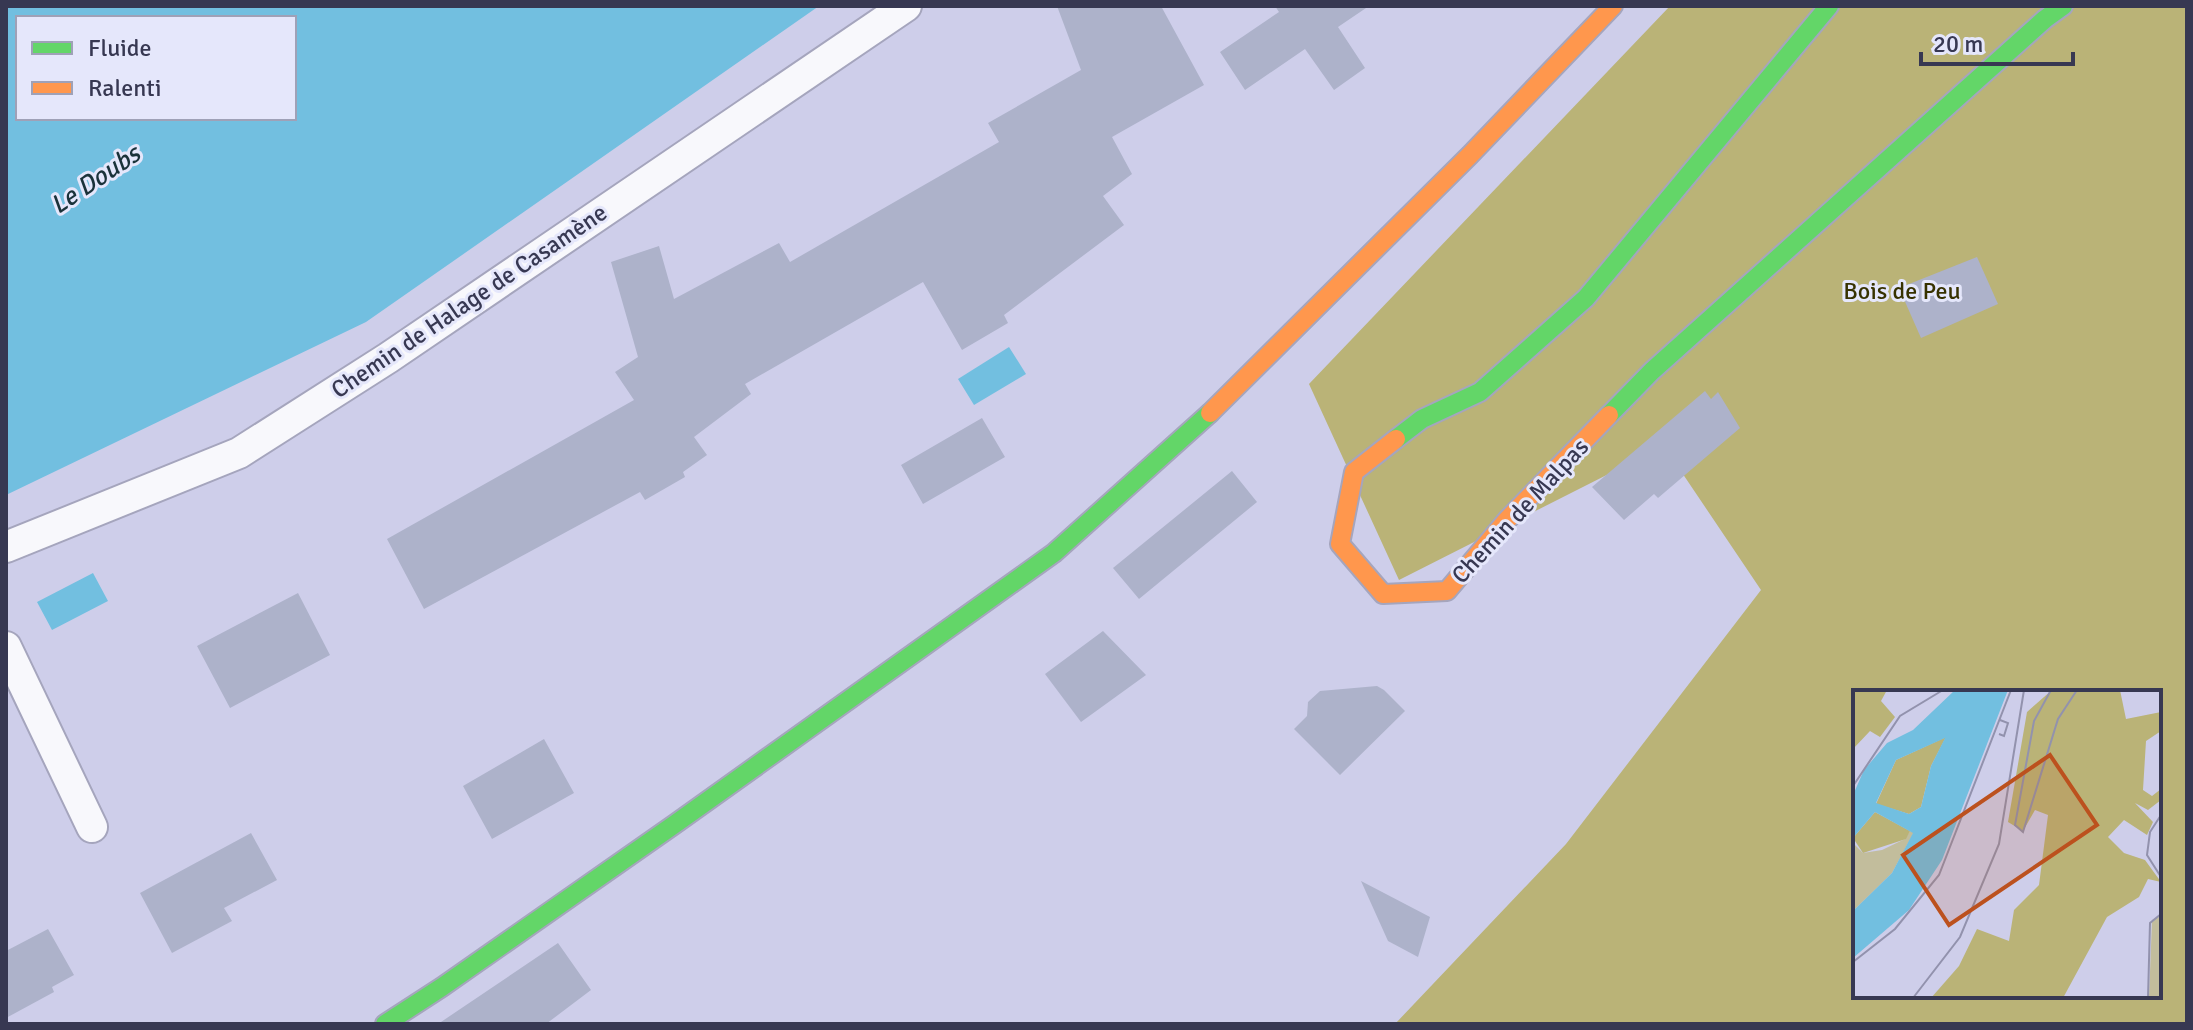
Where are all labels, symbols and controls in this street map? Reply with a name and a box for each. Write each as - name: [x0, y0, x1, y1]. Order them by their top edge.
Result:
- legend: [16, 16, 296, 120]
- scale bar: [1921, 16, 2073, 66]
- text: 20 m: [1933, 29, 1983, 59]
- text: Fluide: [88, 33, 152, 63]
- text: Ralenti: [88, 73, 161, 103]
- water label: Le Doubs: [45, 137, 149, 221]
- street label: Chemin de Halage de Casamène: [325, 197, 613, 405]
- park label: Bois de Peu: [1843, 276, 1961, 306]
- street label: Chemin de Malpas: [1445, 432, 1595, 590]
- inset map: [1853, 690, 2161, 998]

